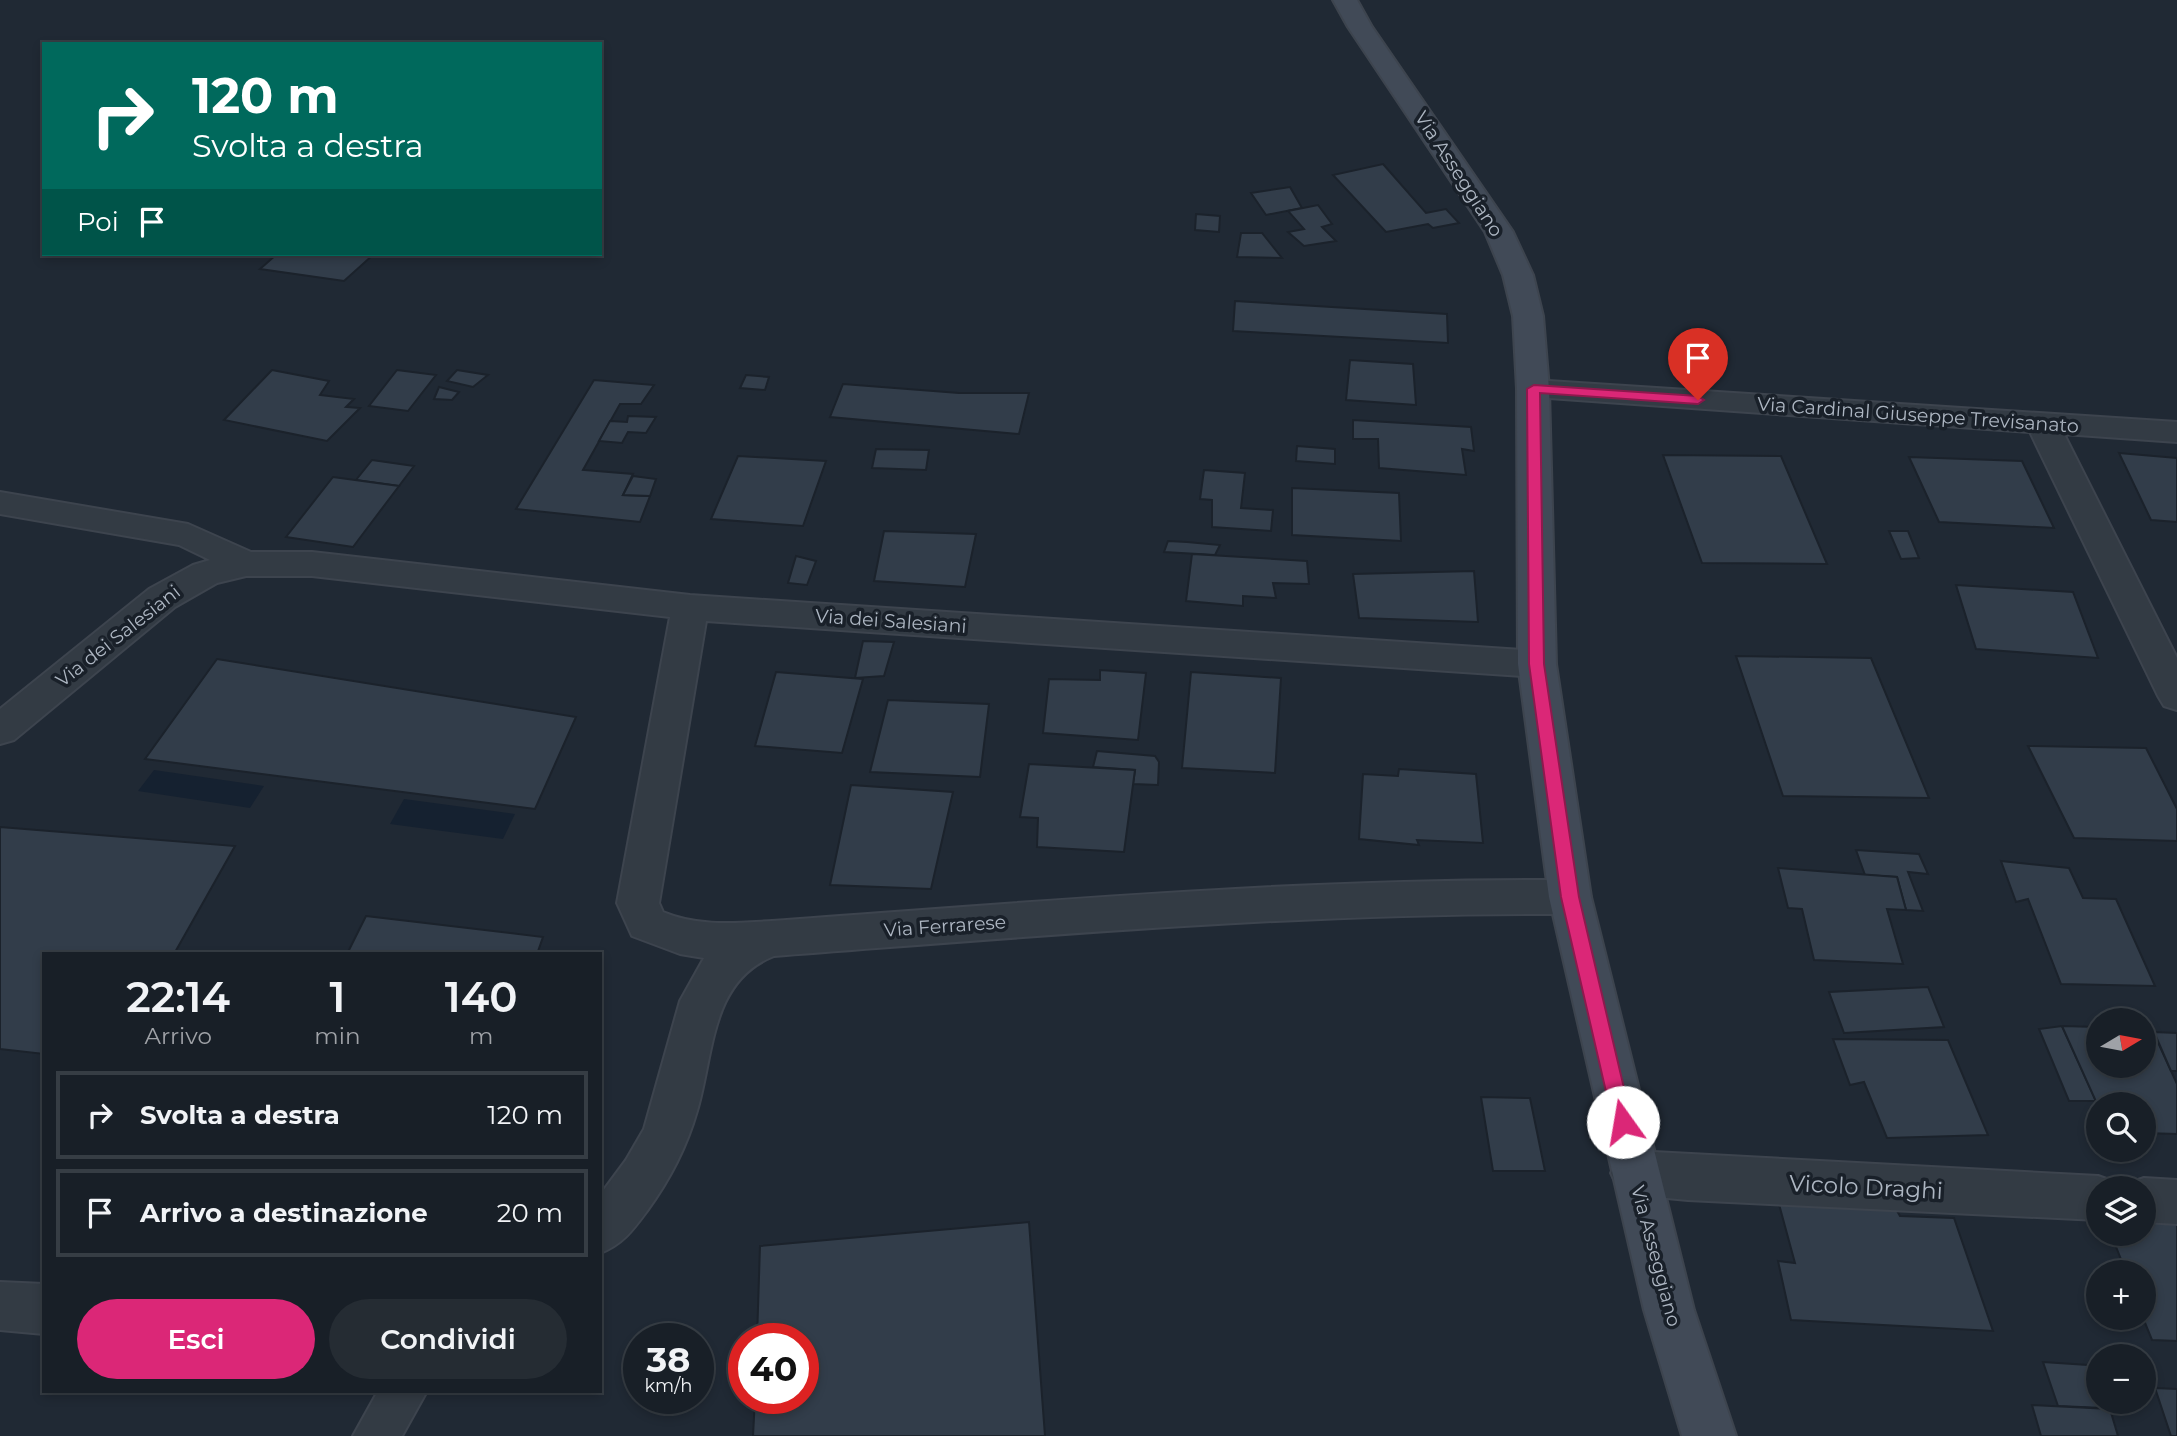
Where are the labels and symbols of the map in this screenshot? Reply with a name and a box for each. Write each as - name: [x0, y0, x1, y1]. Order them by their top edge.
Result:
- street label: Via Asseggiano: [1410, 107, 1508, 241]
- pin: [1668, 328, 1728, 400]
- street label: Via Cardinal Giuseppe Trevisanato: [1756, 392, 2080, 438]
- street label: Via dei Salesiani: [51, 580, 185, 692]
- street label: Via dei Salesiani: [815, 604, 967, 638]
- street label: Via Ferrarese: [883, 910, 1007, 942]
- north arrow: [2086, 1008, 2156, 1078]
- position arrow: [1586, 1085, 1660, 1159]
- street label: Vicolo Draghi: [1788, 1169, 1944, 1205]
- street label: Via Asseggiano: [1626, 1183, 1686, 1329]
- speed limit sign: 40: [728, 1323, 819, 1414]

